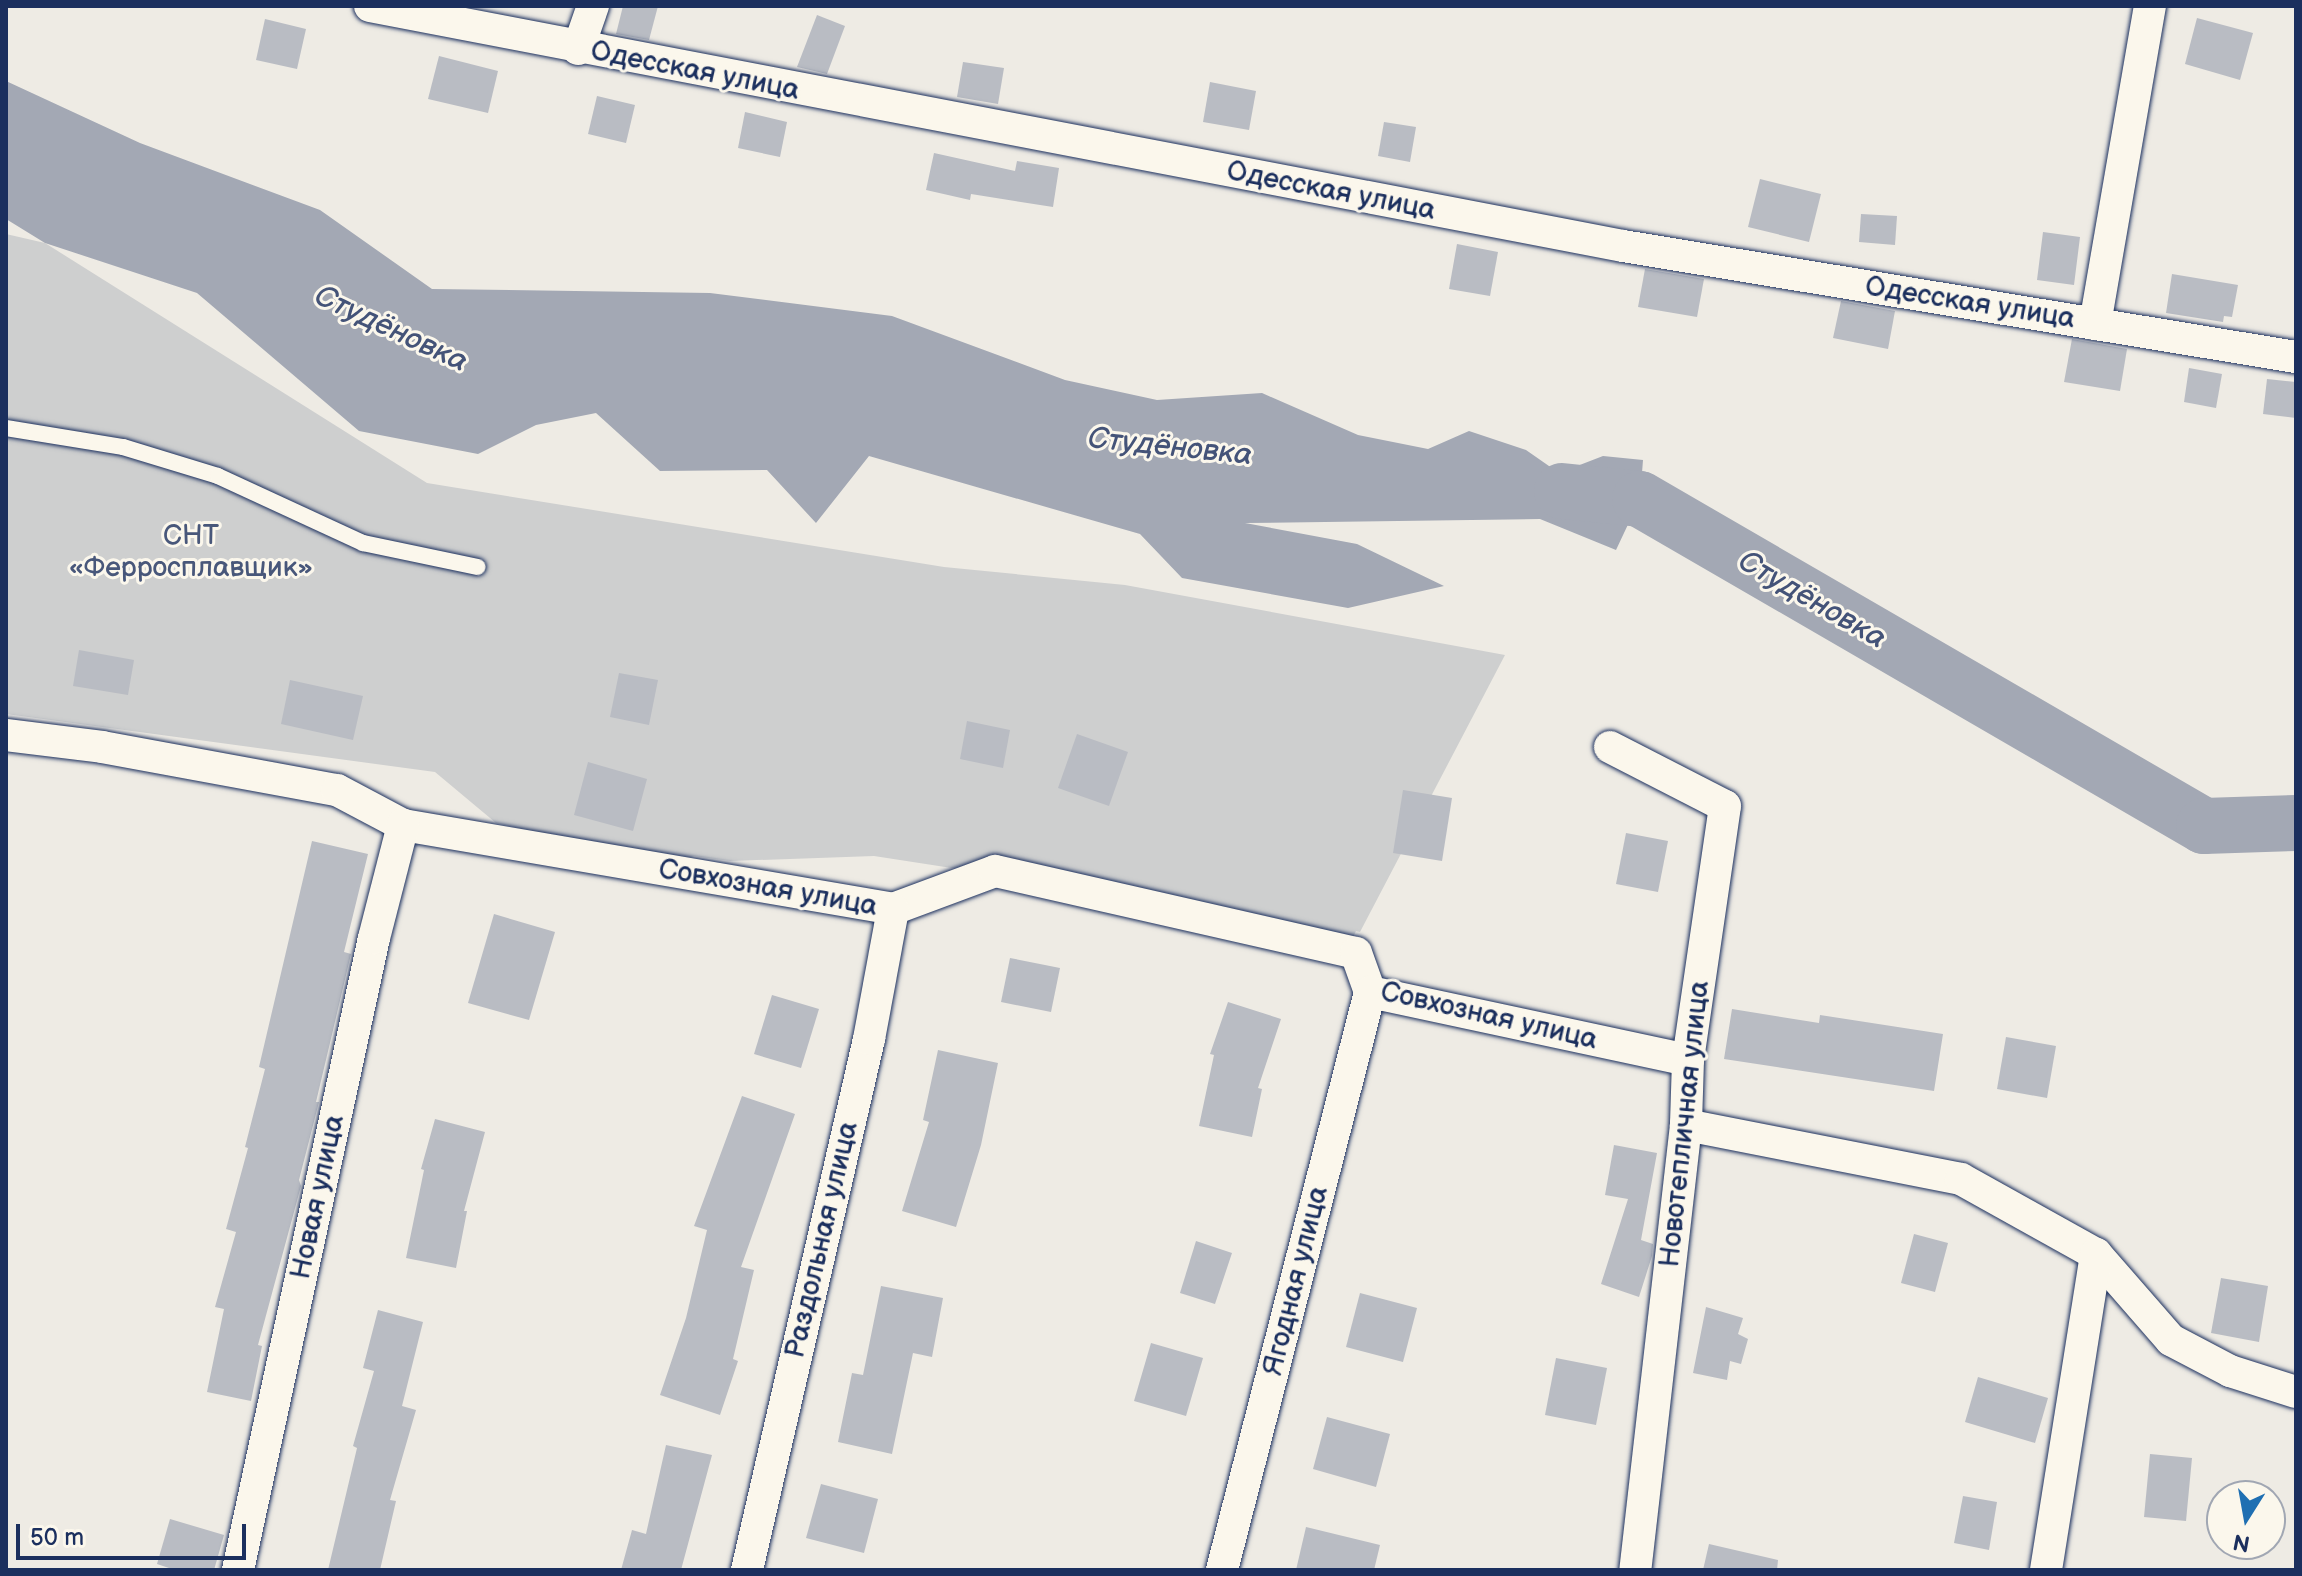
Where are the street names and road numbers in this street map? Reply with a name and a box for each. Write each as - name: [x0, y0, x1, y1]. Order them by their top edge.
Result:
- street label: Одесская улица: [588, 34, 802, 108]
- street label: Одесская улица: [1224, 154, 1438, 228]
- street label: Одесская улица: [1863, 270, 2077, 336]
- street label: Совхозная улица: [656, 852, 880, 924]
- street label: Совхозная улица: [1377, 975, 1601, 1057]
- street label: Новотепличная улица: [1653, 979, 1717, 1269]
- street label: Новая улица: [284, 1112, 352, 1282]
- street label: Раздольная улица: [778, 1118, 866, 1362]
- street label: Ягодная улица: [1256, 1183, 1336, 1379]

